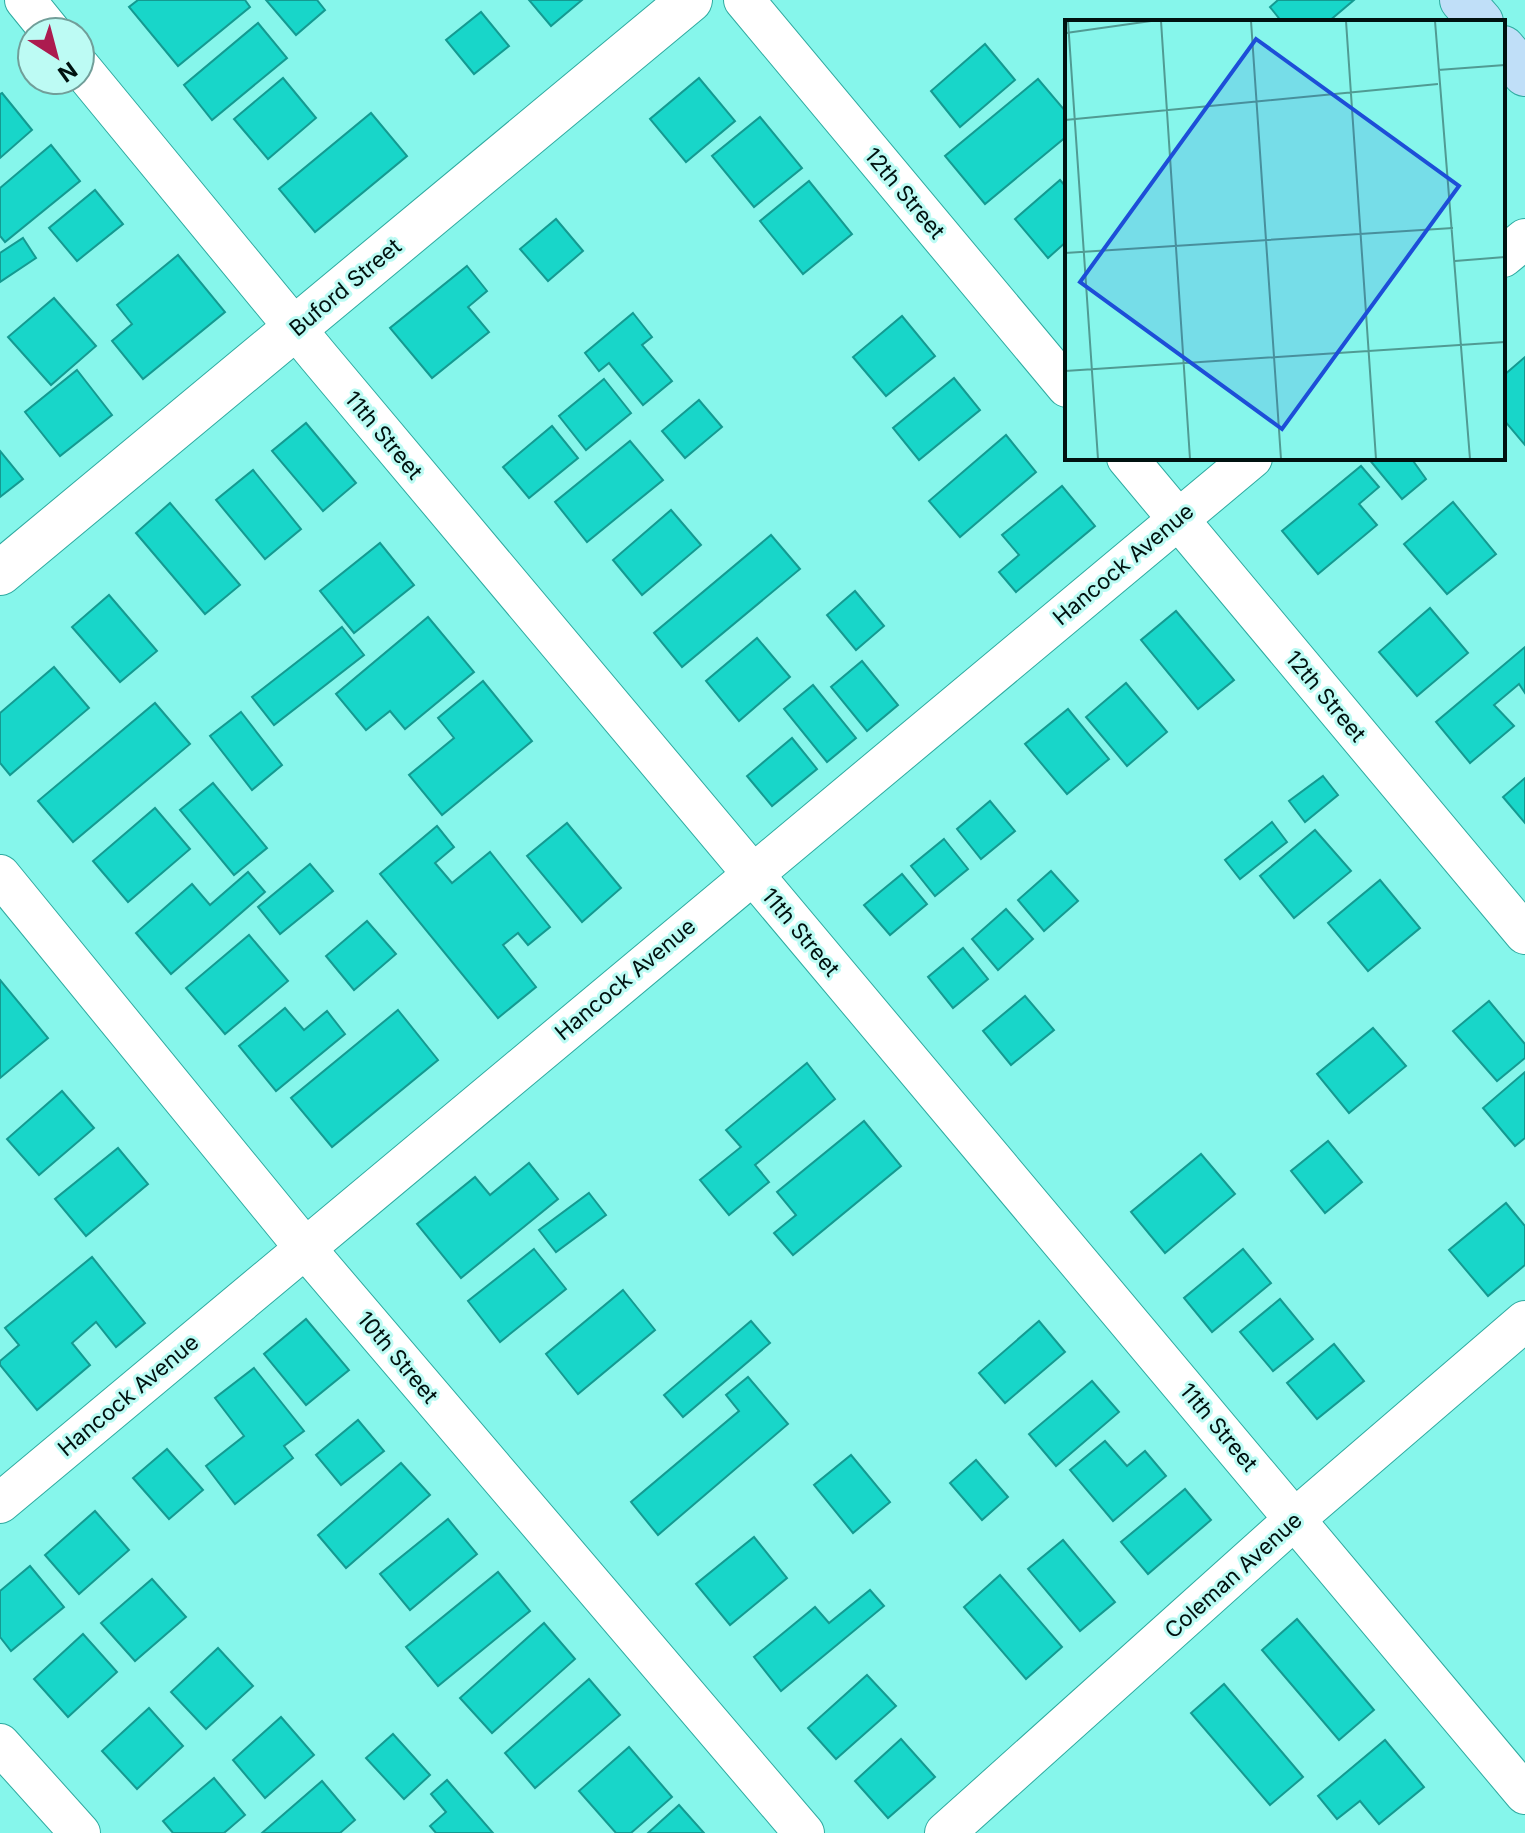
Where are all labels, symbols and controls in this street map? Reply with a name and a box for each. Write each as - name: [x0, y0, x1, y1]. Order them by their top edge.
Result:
- north arrow: [16, 16, 96, 96]
- inset map: [1065, 20, 1505, 460]
- text: N: [53, 57, 82, 88]
- street label: 12th Street: [859, 142, 951, 244]
- street label: Buford Street: [284, 233, 406, 341]
- street label: 11th Street: [340, 386, 428, 484]
- street label: Hancock Avenue: [1047, 498, 1199, 630]
- street label: 12th Street: [1280, 645, 1372, 747]
- street label: 11th Street: [757, 883, 845, 981]
- street label: Hancock Avenue: [549, 913, 701, 1045]
- street label: 10th Street: [352, 1306, 444, 1408]
- street label: Hancock Avenue: [52, 1329, 204, 1461]
- street label: 11th Street: [1175, 1378, 1263, 1476]
- street label: Coleman Avenue: [1159, 1507, 1307, 1643]

